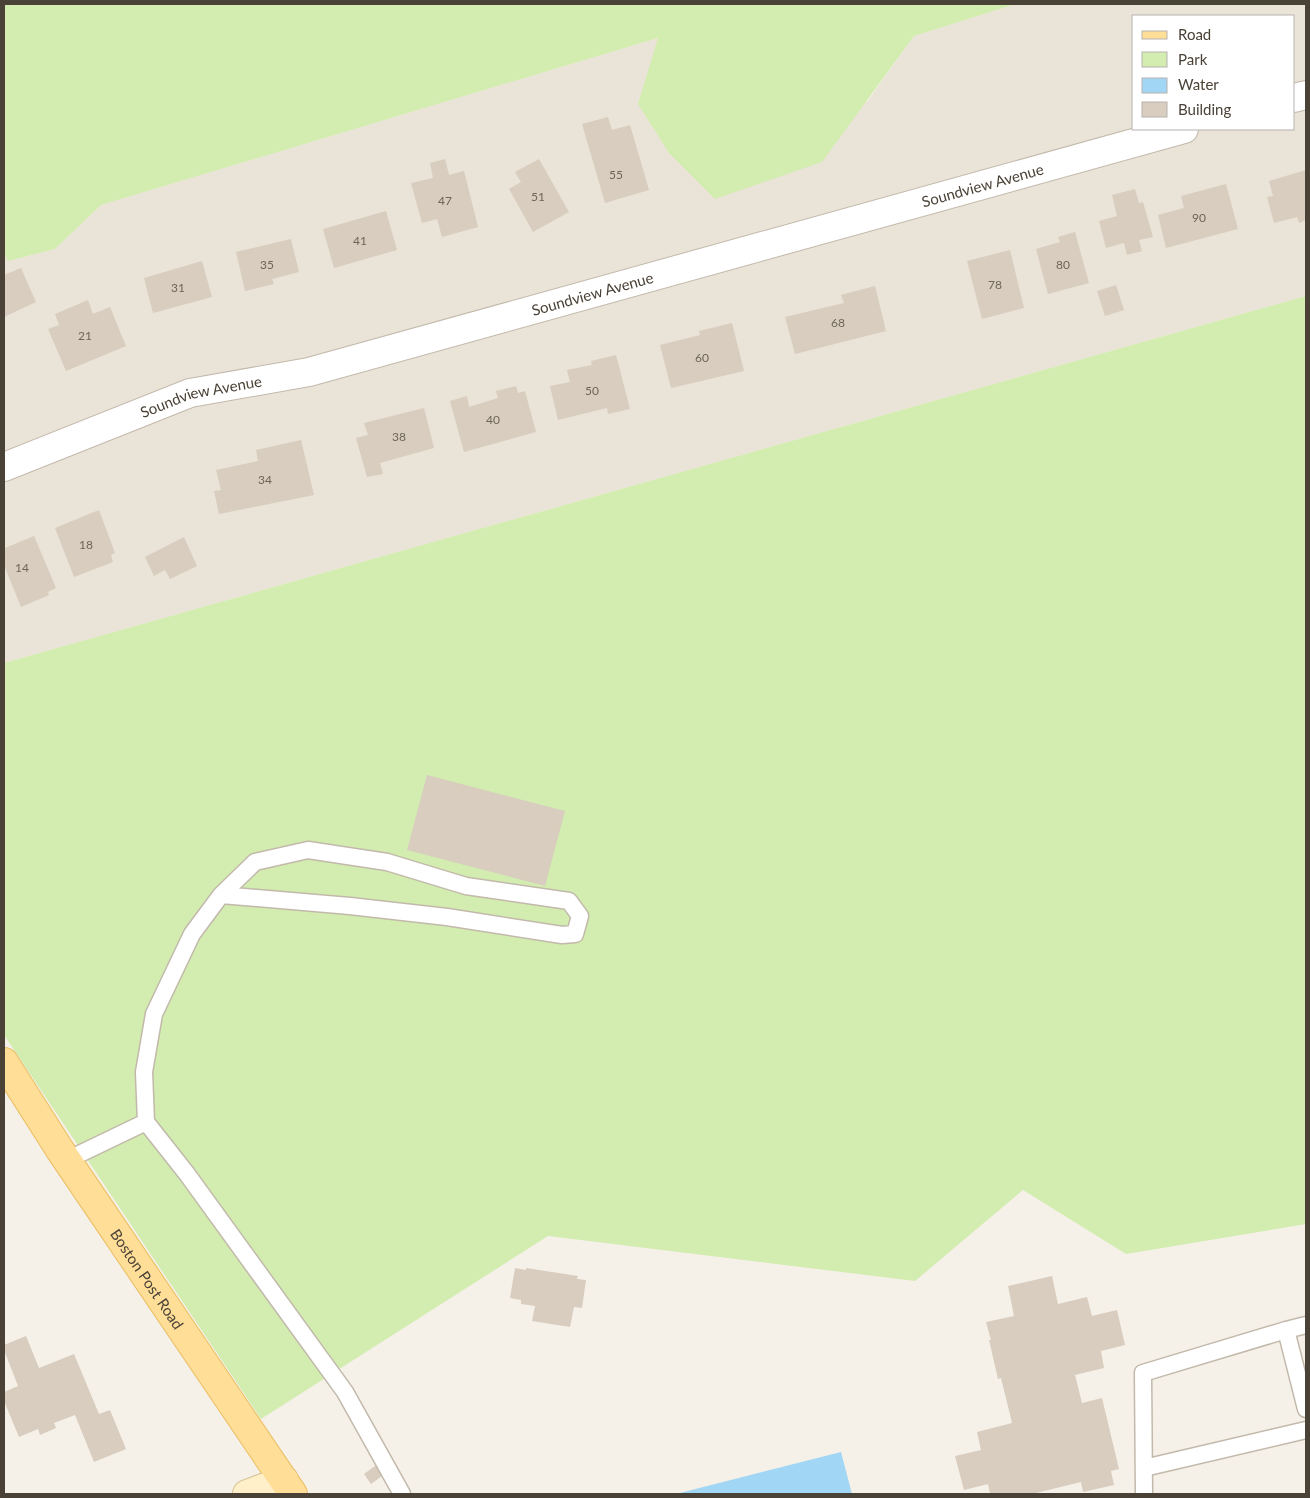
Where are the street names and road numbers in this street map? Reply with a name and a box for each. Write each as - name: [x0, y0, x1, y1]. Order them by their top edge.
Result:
- street label: Soundview Avenue: [920, 159, 1045, 210]
- street label: Soundview Avenue: [529, 268, 655, 319]
- street label: Soundview Avenue: [137, 372, 263, 421]
- street label: Boston Post Road: [107, 1225, 188, 1332]

